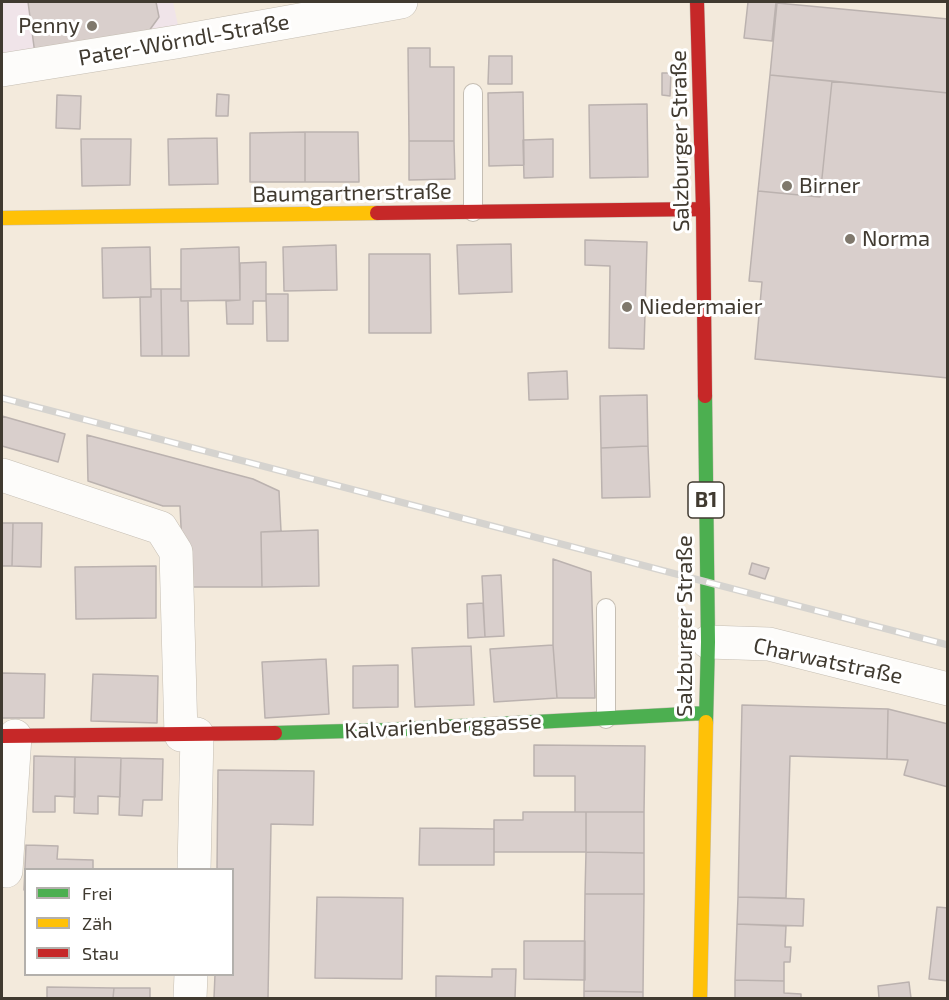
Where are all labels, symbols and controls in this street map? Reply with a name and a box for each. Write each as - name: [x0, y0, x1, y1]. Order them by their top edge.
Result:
- street label: Pater-Wörndl-Straße: [76, 8, 292, 72]
- place label: Penny: [18, 13, 80, 39]
- marker: Penny: [85, 19, 99, 33]
- street label: Salzburger Straße: [665, 50, 695, 232]
- place label: Birner: [799, 173, 860, 199]
- street label: Baumgartnerstraße: [252, 178, 452, 208]
- marker: Birner: [780, 179, 794, 193]
- place label: Norma: [862, 226, 930, 252]
- marker: Norma: [843, 232, 857, 246]
- place label: Niedermaier: [639, 294, 762, 320]
- marker: Niedermaier: [620, 300, 634, 314]
- road number: B1: [688, 482, 724, 518]
- street label: Salzburger Straße: [672, 535, 698, 717]
- street label: Charwatstraße: [751, 632, 905, 690]
- street label: Kalvarienberggasse: [344, 708, 542, 744]
- legend: [24, 868, 234, 976]
- text: Frei: [82, 882, 113, 904]
- text: Zäh: [82, 912, 113, 934]
- text: Stau: [82, 942, 119, 964]

